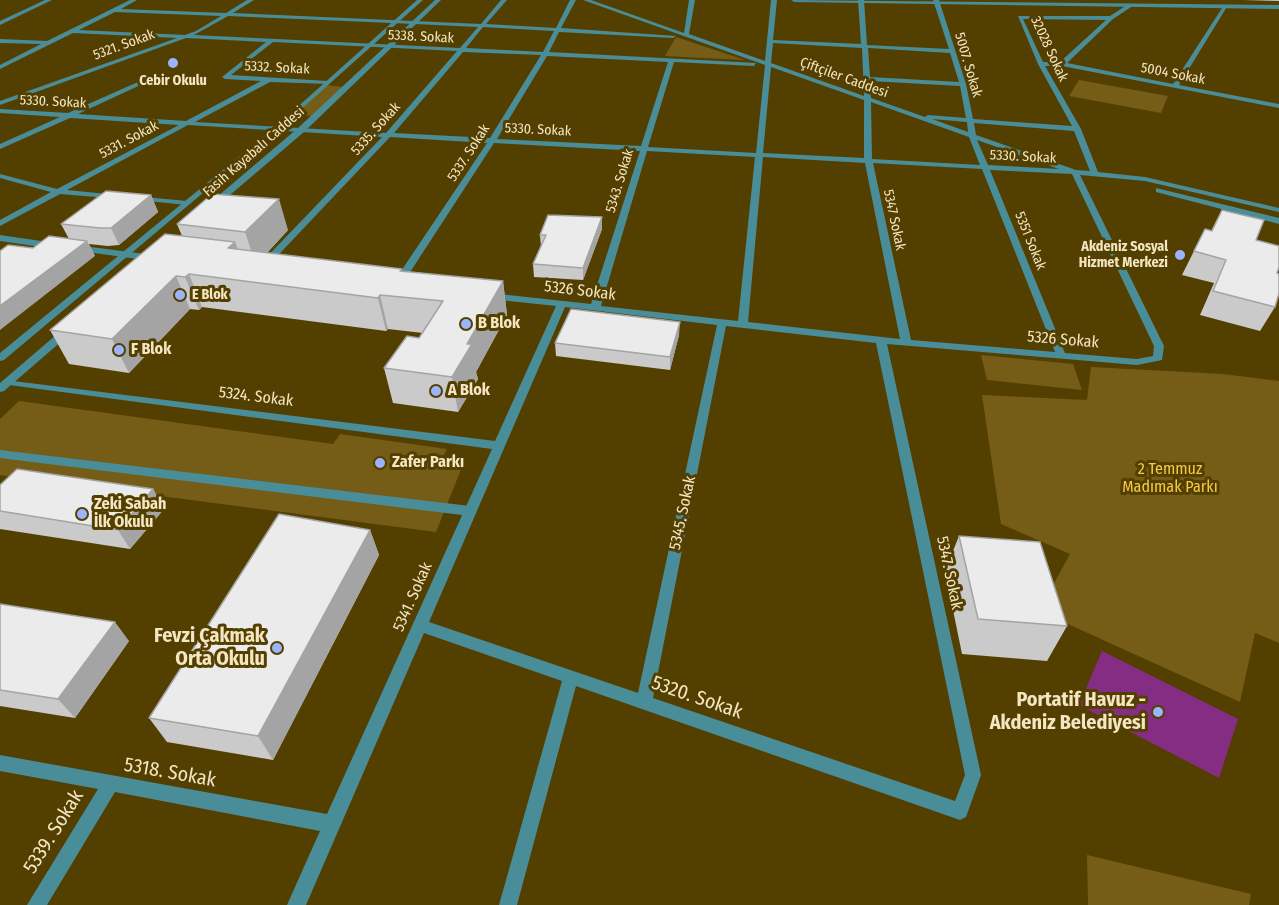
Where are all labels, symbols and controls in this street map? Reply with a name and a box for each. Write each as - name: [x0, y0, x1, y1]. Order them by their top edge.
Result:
- street label: 32028 Sokak: [1027, 14, 1071, 84]
- street label: 5321. Sokak: [91, 26, 157, 64]
- street label: 5338. Sokak: [387, 27, 455, 47]
- street label: 5007. Sokak: [951, 31, 985, 99]
- street label: Çiftçiler Caddesi: [798, 54, 890, 102]
- marker: Cebir Okulu: [166, 56, 180, 70]
- street label: 5332. Sokak: [244, 58, 310, 78]
- street label: 5004 Sokak: [1139, 60, 1207, 88]
- place label: Cebir Okulu: [139, 73, 207, 89]
- street label: 5330. Sokak: [19, 92, 87, 112]
- street label: 5335. Sokak: [348, 99, 404, 159]
- street label: Fasih Kayabalı Caddesi: [200, 103, 308, 201]
- street label: 5331. Sokak: [97, 117, 161, 163]
- street label: 5330. Sokak: [504, 120, 572, 140]
- street label: 5337. Sokak: [444, 121, 494, 185]
- street label: 5343. Sokak: [602, 147, 638, 215]
- street label: 5330. Sokak: [989, 147, 1057, 167]
- street label: 5347 Sokak: [879, 188, 909, 252]
- street label: 5351 Sokak: [1011, 210, 1049, 272]
- place label: Akdeniz Sosyal Hizmet Merkezi: [1079, 239, 1168, 272]
- marker: Akdeniz Sosyal Hizmet Merkezi: [1173, 248, 1187, 262]
- street label: 5326 Sokak: [543, 277, 617, 305]
- place label: E Blok: [192, 287, 228, 303]
- marker: E Blok: [173, 288, 187, 302]
- place label: B Blok: [478, 314, 520, 334]
- marker: B Blok: [459, 317, 473, 331]
- street label: 5326 Sokak: [1026, 327, 1100, 353]
- place label: F Blok: [131, 340, 171, 360]
- marker: F Blok: [112, 343, 126, 357]
- place label: A Blok: [448, 381, 490, 401]
- street label: 5324. Sokak: [218, 383, 294, 411]
- marker: A Blok: [429, 384, 443, 398]
- place label: Zafer Parkı: [392, 453, 464, 473]
- marker: Zafer Parkı: [373, 456, 387, 470]
- park label: 2 Temmuz Madımak Parkı: [1122, 460, 1218, 498]
- street label: 5345. Sokak: [666, 474, 700, 552]
- place label: Zeki Sabah İlk Okulu: [94, 495, 166, 533]
- marker: Zeki Sabah İlk Okulu: [75, 507, 89, 521]
- street label: 5347. Sokak: [932, 535, 966, 611]
- street label: 5341. Sokak: [389, 560, 437, 634]
- place label: Fevzi Çakmak Orta Okulu: [154, 624, 265, 671]
- marker: Fevzi Çakmak Orta Okulu: [270, 641, 284, 655]
- street label: 5320. Sokak: [648, 671, 746, 725]
- place label: Portatif Havuz - Akdeniz Belediyesi: [990, 688, 1146, 735]
- marker: Portatif Havuz - Akdeniz Belediyesi: [1151, 705, 1165, 719]
- street label: 5318. Sokak: [122, 753, 218, 793]
- street label: 5339. Sokak: [19, 786, 89, 878]

